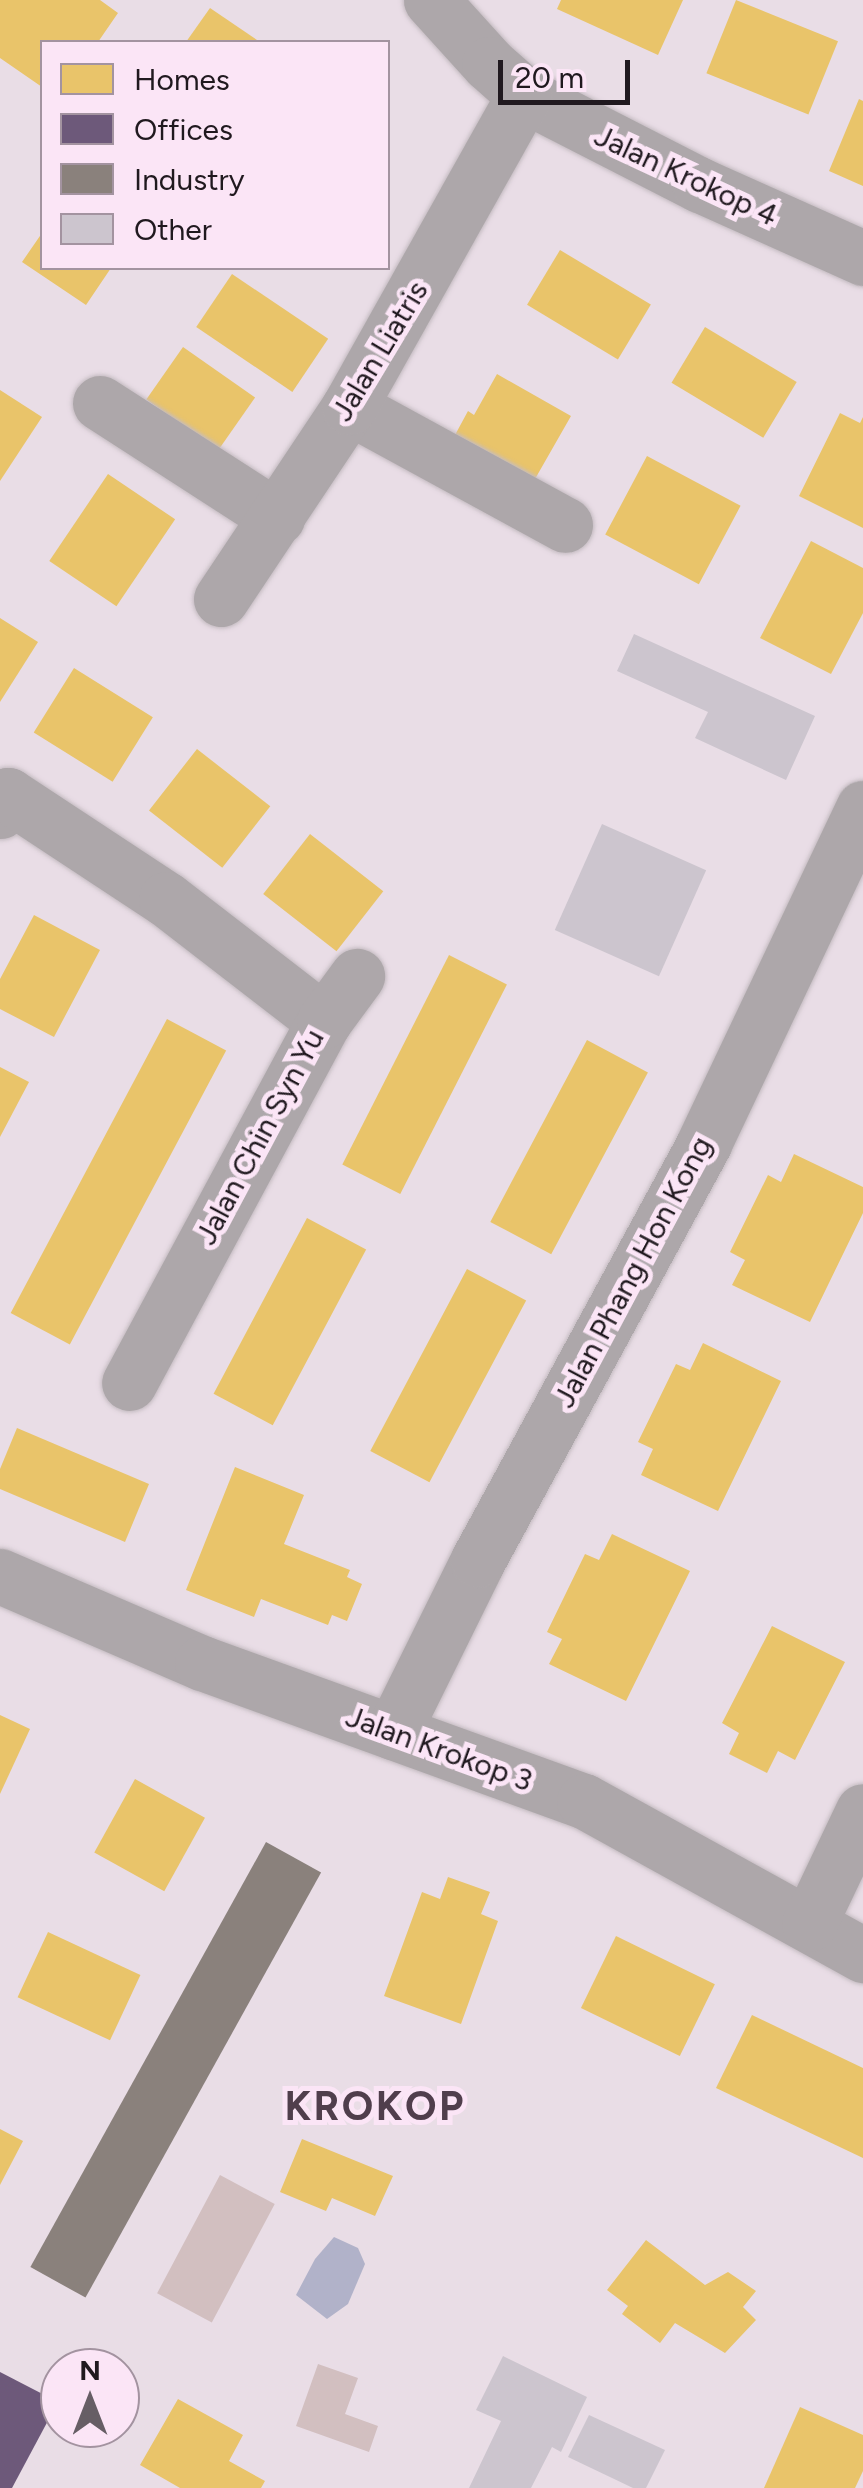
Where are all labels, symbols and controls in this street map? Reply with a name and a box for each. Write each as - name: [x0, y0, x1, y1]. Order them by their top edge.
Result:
- legend: [40, 40, 390, 270]
- scale bar: [503, 40, 636, 102]
- text: 20 m: [515, 59, 584, 96]
- text: Homes: [134, 61, 230, 98]
- text: Offices: [134, 111, 233, 148]
- street label: Jalan Krokop 4: [589, 118, 783, 234]
- text: Industry: [134, 161, 244, 198]
- text: Other: [134, 211, 212, 248]
- street label: Jalan Liatris: [324, 274, 436, 428]
- street label: Jalan Chin Syn Yu: [188, 1023, 332, 1251]
- street label: Jalan Phang Hon Kong: [546, 1130, 720, 1414]
- street label: Jalan Krokop 3: [341, 1699, 537, 1799]
- district label: KROKOP: [284, 2082, 466, 2130]
- north arrow: [40, 2348, 140, 2448]
- text: N: [79, 2353, 101, 2387]

